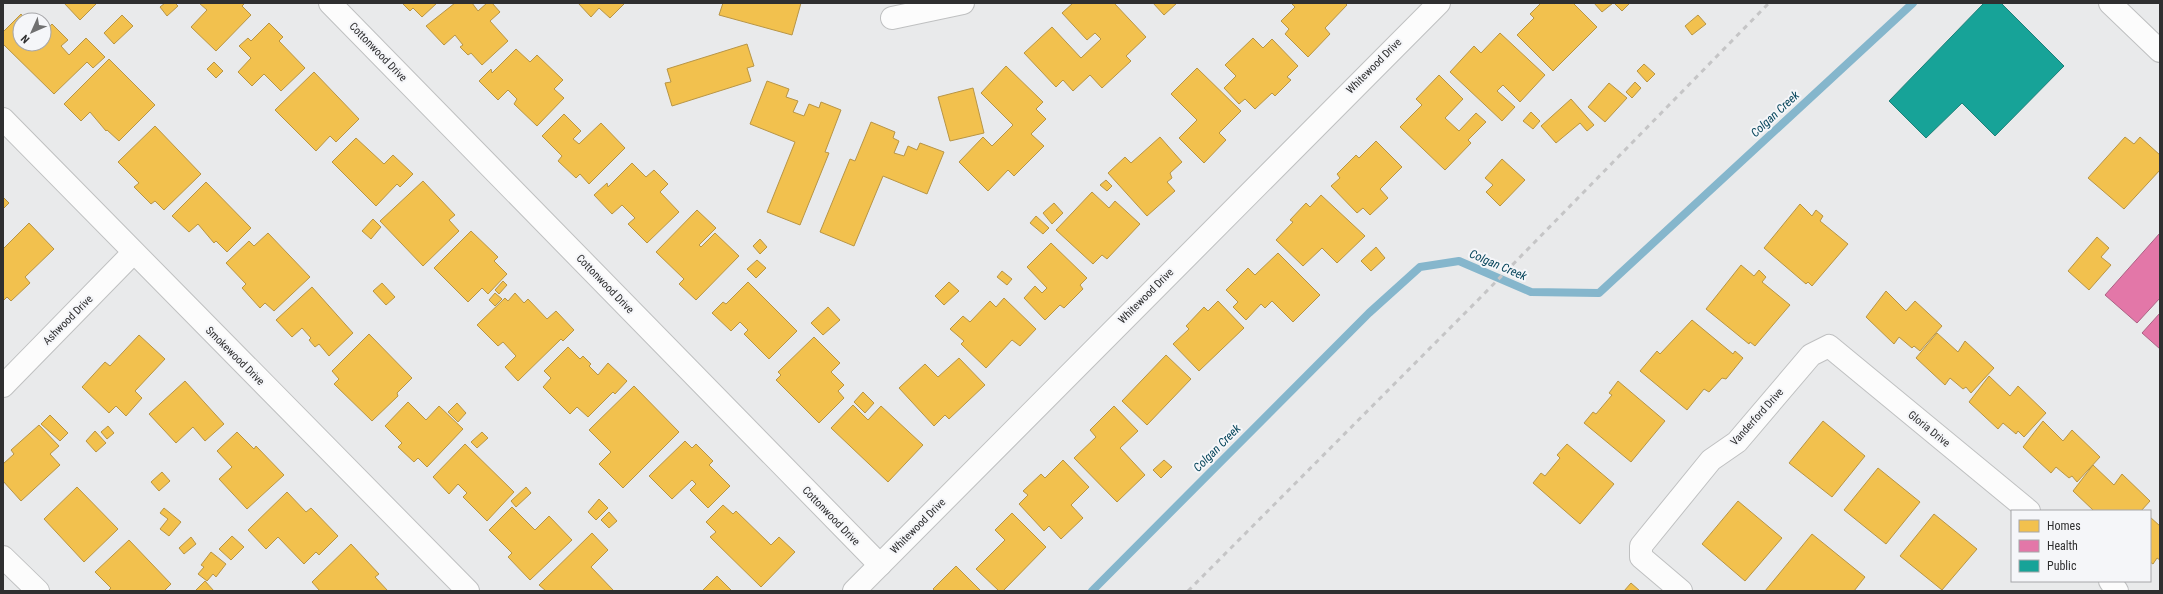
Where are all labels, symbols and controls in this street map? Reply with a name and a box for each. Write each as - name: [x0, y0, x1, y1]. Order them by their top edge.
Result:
- north arrow: [12, 12, 52, 52]
- street label: Cottonwood Drive: [347, 20, 409, 84]
- text: N: [18, 32, 32, 46]
- street label: Whitewood Drive: [1344, 36, 1404, 96]
- water label: Colgan Creek: [1748, 88, 1803, 140]
- water label: Colgan Creek: [1467, 247, 1529, 284]
- street label: Cottonwood Drive: [574, 252, 636, 316]
- street label: Whitewood Drive: [1116, 266, 1176, 326]
- street label: Ashwood Drive: [40, 292, 96, 348]
- street label: Smokewood Drive: [203, 324, 267, 388]
- street label: Vanderford Drive: [1728, 386, 1786, 448]
- street label: Gloria Drive: [1905, 408, 1953, 450]
- water label: Colgan Creek: [1190, 421, 1244, 475]
- street label: Cottonwood Drive: [800, 484, 862, 548]
- street label: Whitewood Drive: [888, 496, 948, 556]
- legend: [2011, 510, 2151, 582]
- text: Homes: [2047, 519, 2081, 533]
- text: Health: [2047, 539, 2078, 553]
- text: Public: [2047, 559, 2077, 573]

